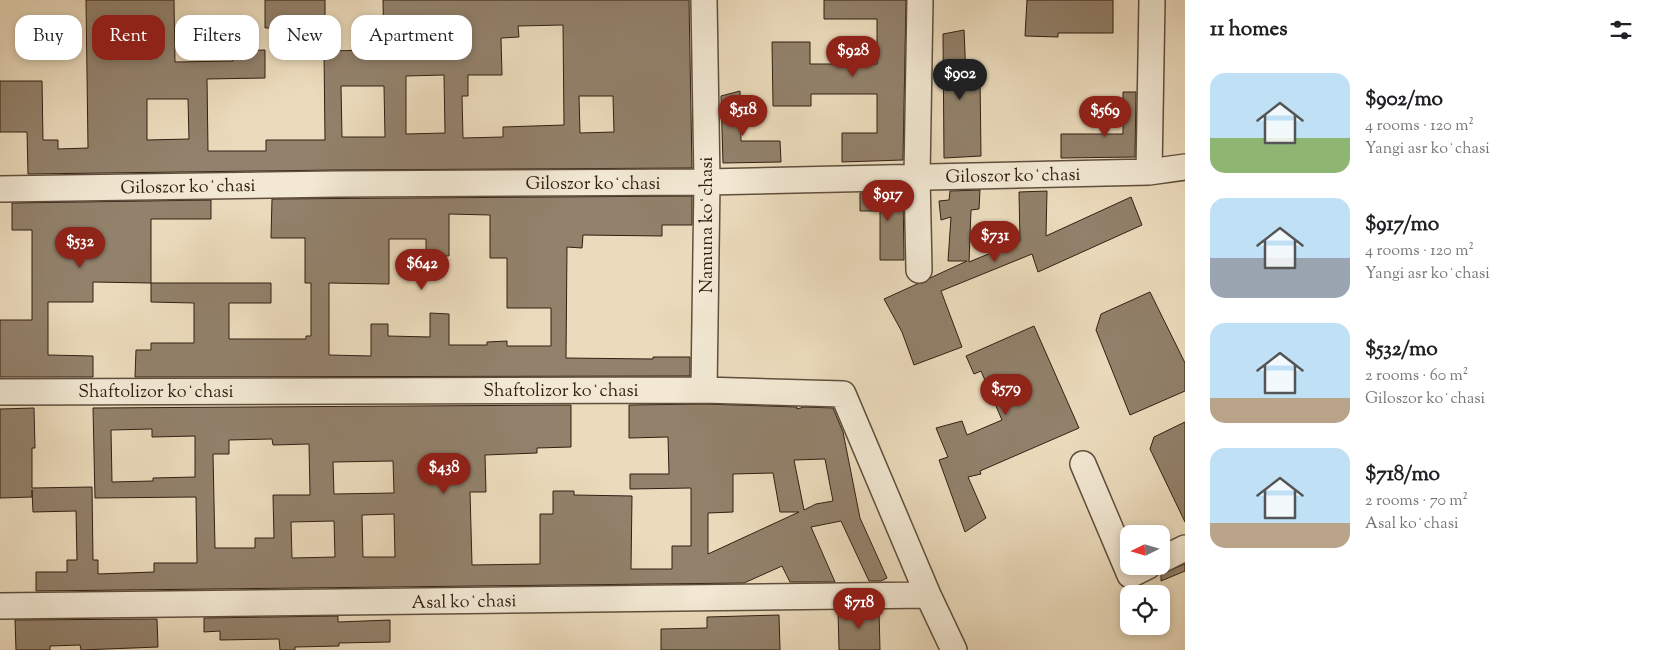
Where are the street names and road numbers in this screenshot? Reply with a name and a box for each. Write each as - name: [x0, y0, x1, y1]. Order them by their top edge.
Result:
- street label: Namuna koʻchasi: [695, 157, 721, 293]
- street label: Giloszor koʻchasi: [945, 163, 1081, 191]
- street label: Giloszor koʻchasi: [525, 172, 661, 198]
- street label: Giloszor koʻchasi: [120, 174, 256, 202]
- street label: Shaftolizor koʻchasi: [483, 379, 639, 405]
- street label: Shaftolizor koʻchasi: [78, 380, 234, 406]
- street label: Asal koʻchasi: [411, 589, 517, 617]

